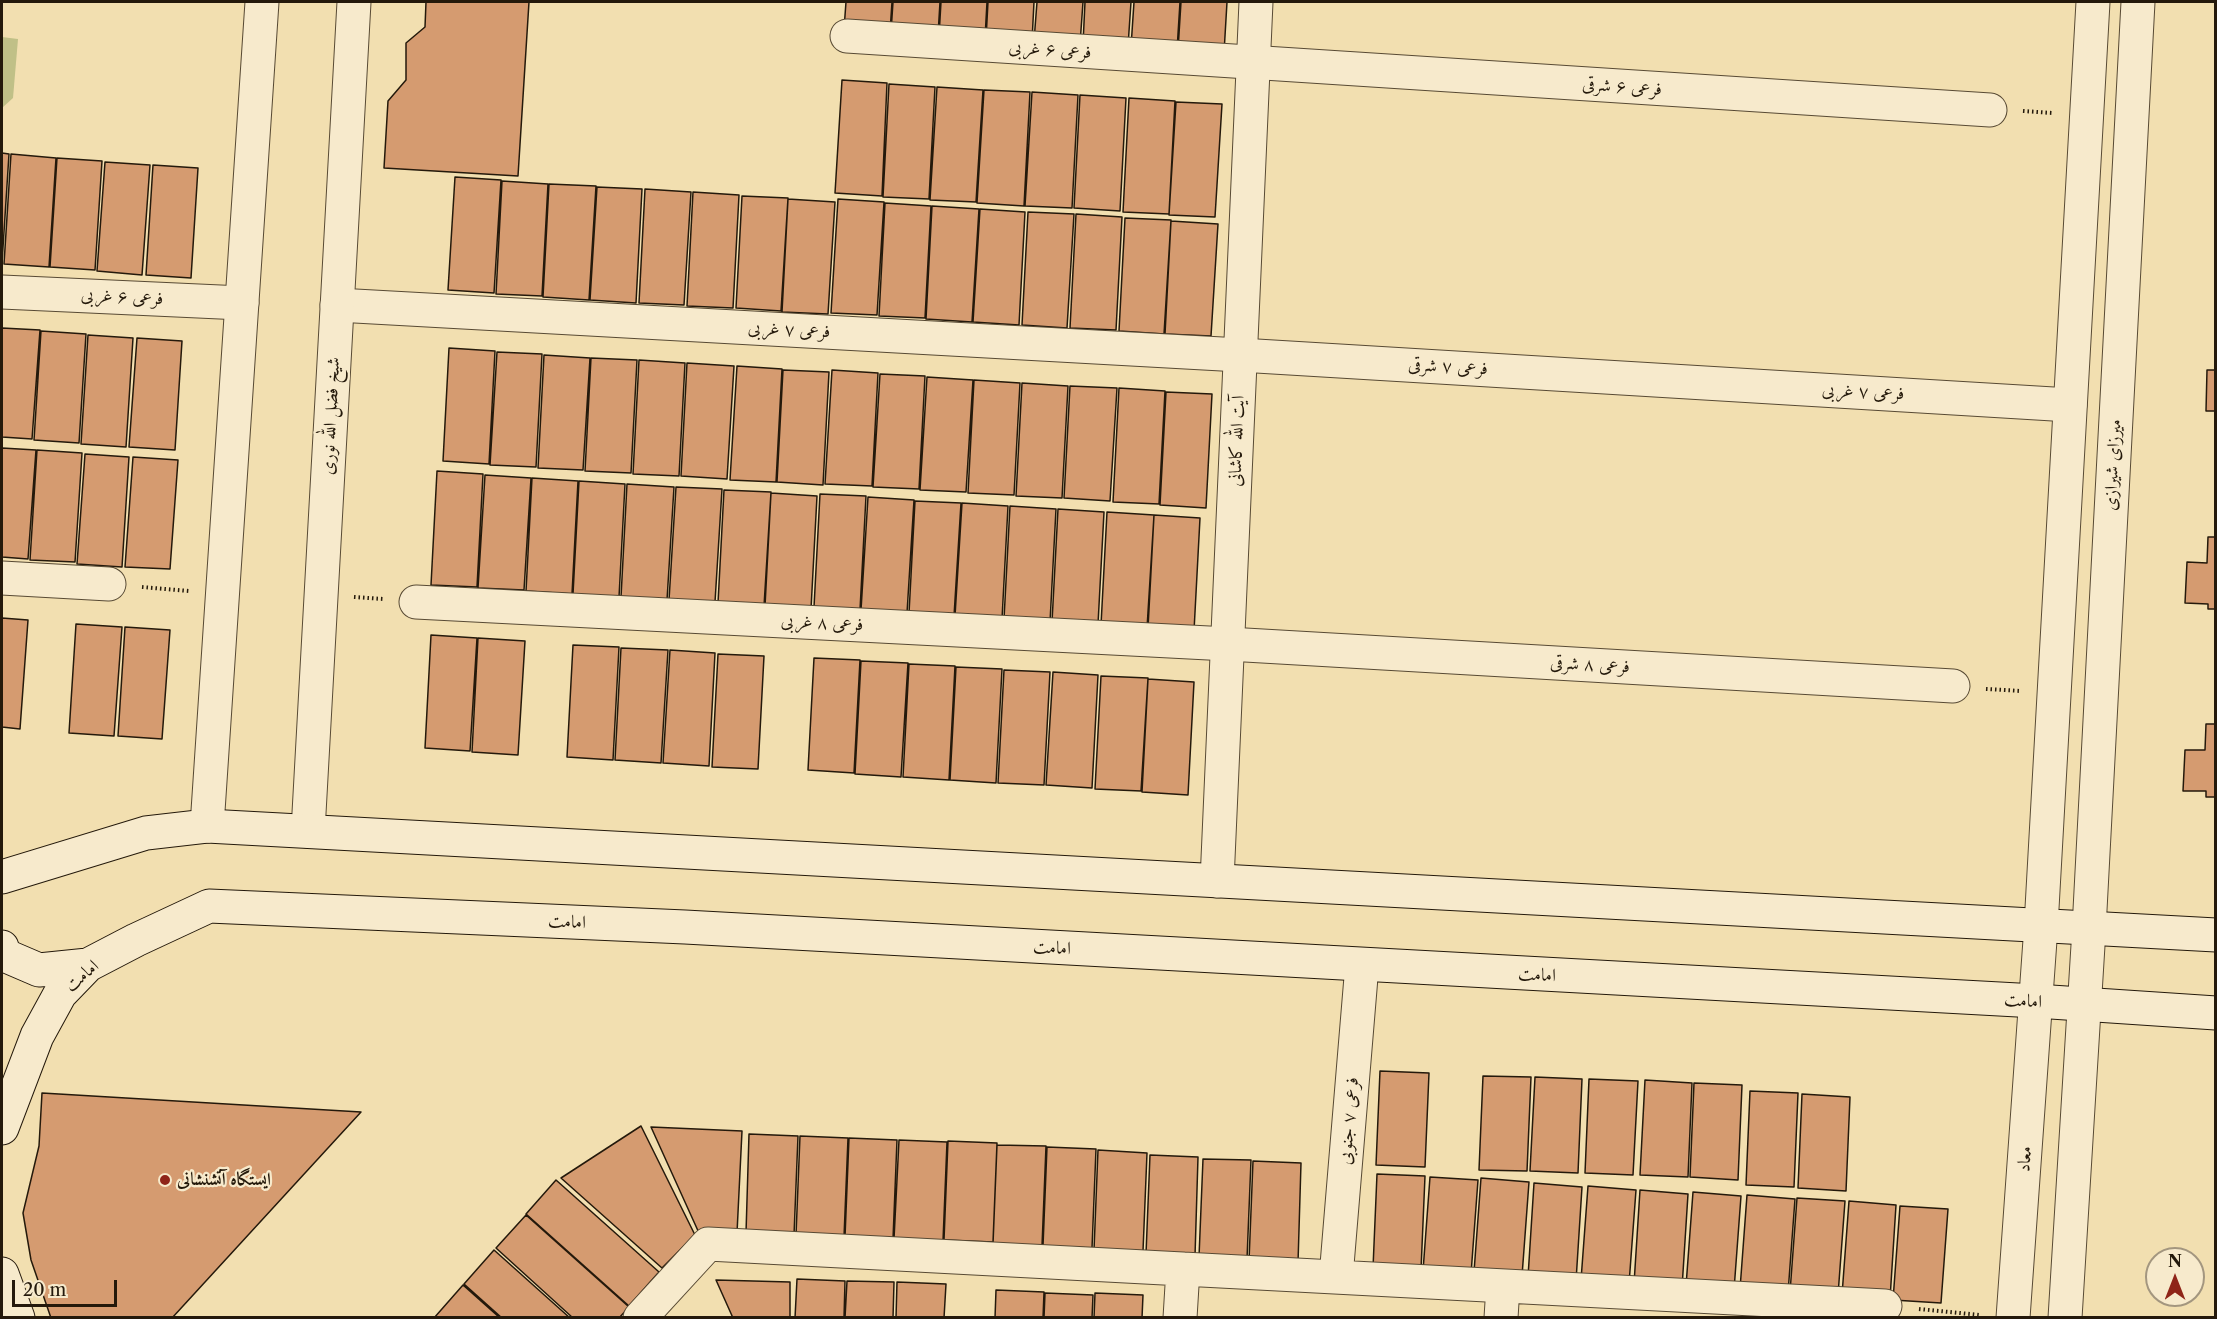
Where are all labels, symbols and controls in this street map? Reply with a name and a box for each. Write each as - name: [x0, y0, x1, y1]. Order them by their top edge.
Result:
- street label: فرعی ۶ غربی: [1008, 36, 1092, 64]
- street label: فرعی ۶ شرقی: [1581, 73, 1663, 101]
- street label: فرعی ۶ غربی: [80, 284, 164, 310]
- street label: فرعی ۷ غربی: [747, 317, 831, 343]
- street label: فرعی ۷ شرقی: [1408, 354, 1488, 380]
- street label: شیخ فضل الله نوری: [317, 356, 345, 476]
- street label: فرعی ۷ غربی: [1821, 379, 1905, 405]
- street label: آیت الله کاشانی: [1225, 395, 1249, 487]
- street label: میرزای شیرازی: [2100, 419, 2126, 511]
- street label: فرعی ۸ غربی: [780, 610, 864, 636]
- street label: فرعی ۸ شرقی: [1550, 652, 1630, 678]
- street label: امامت: [547, 910, 587, 934]
- street label: امامت: [1032, 936, 1072, 960]
- street label: امامت: [61, 956, 103, 996]
- street label: امامت: [1517, 963, 1557, 987]
- street label: امامت: [2003, 989, 2043, 1013]
- street label: فرعی ۷ جنوبی: [1334, 1076, 1364, 1166]
- street label: معاد: [2013, 1145, 2037, 1173]
- place label: ایستگاه آتشنشانی: [177, 1169, 271, 1191]
- marker: ایستگاه آتشنشانی: [158, 1173, 172, 1187]
- north arrow: [2145, 1247, 2205, 1307]
- text: N: [2168, 1251, 2182, 1271]
- scale bar: [15, 1268, 120, 1306]
- text: 20 m: [23, 1279, 66, 1301]

